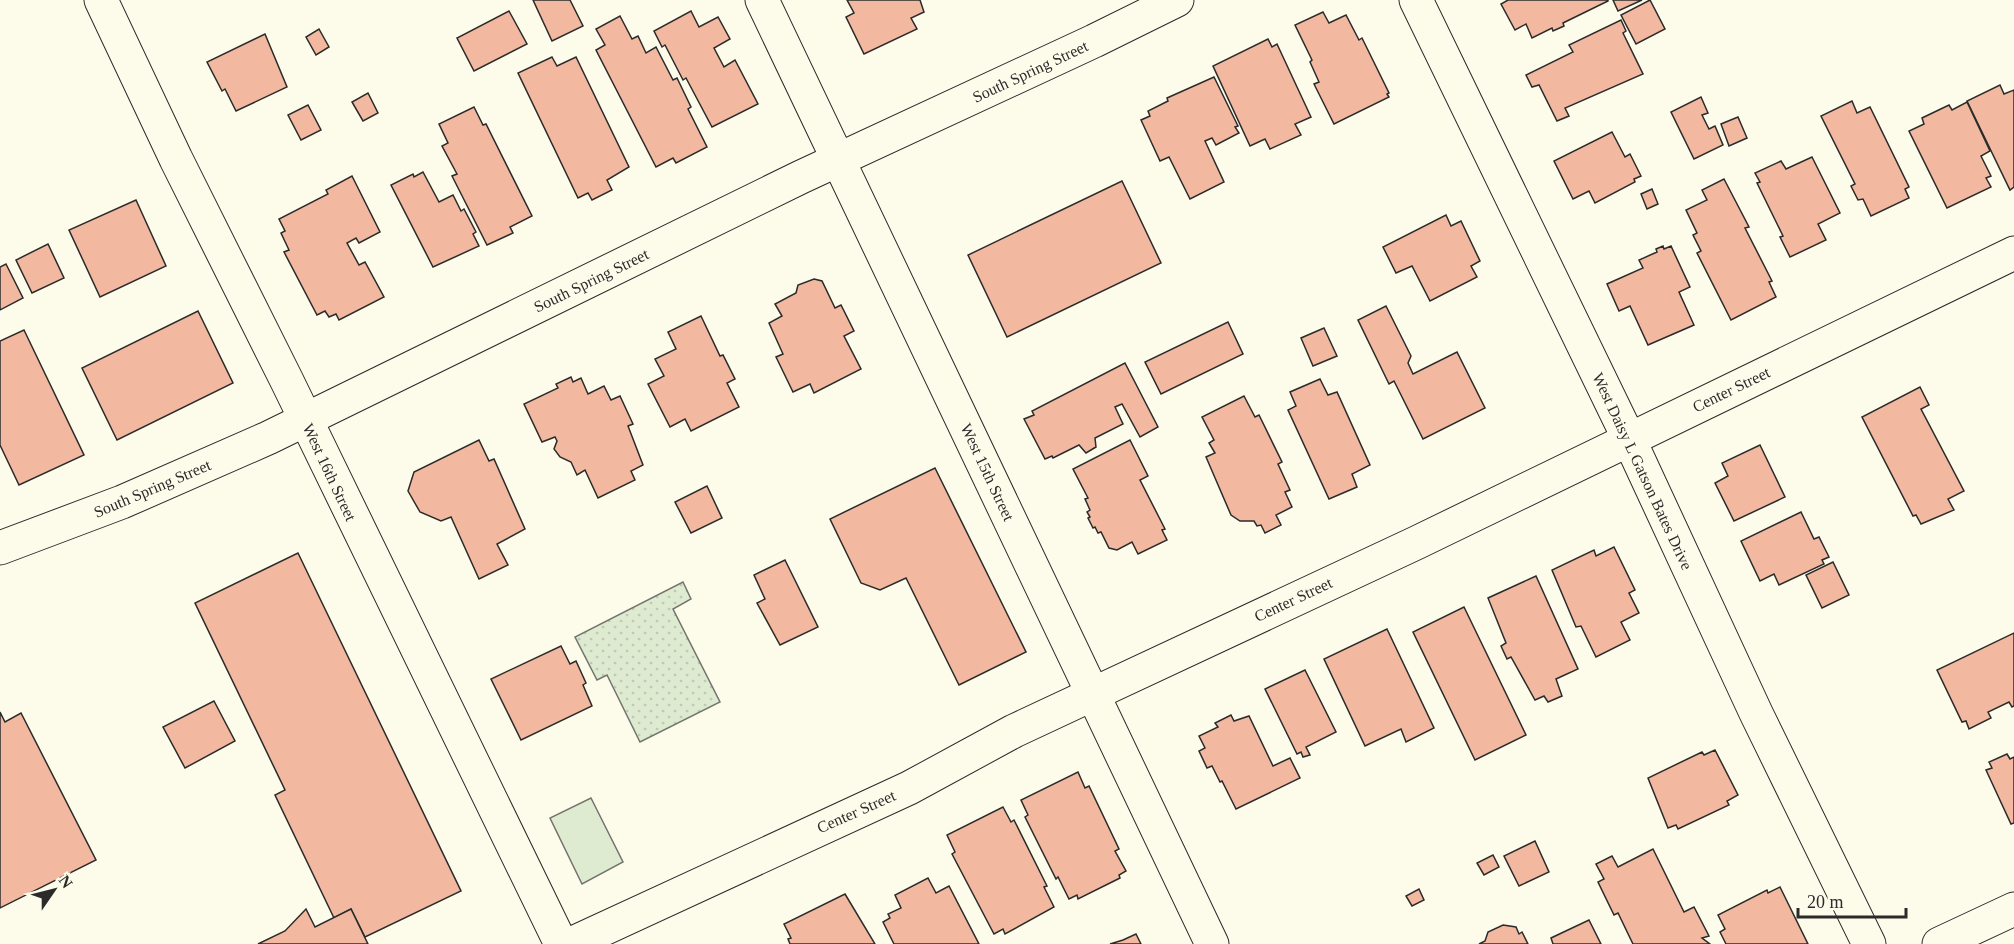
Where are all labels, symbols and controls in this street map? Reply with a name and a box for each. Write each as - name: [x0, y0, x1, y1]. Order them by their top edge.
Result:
- street label: South Spring Street: [970, 37, 1092, 107]
- street label: South Spring Street: [531, 245, 652, 316]
- street label: Center Street: [1690, 363, 1773, 415]
- street label: West Daisy L Gatson Bates Drive: [1588, 370, 1696, 573]
- street label: West 16th Street: [300, 421, 360, 524]
- street label: West 15th Street: [958, 421, 1018, 524]
- street label: South Spring Street: [91, 456, 214, 522]
- street label: Center Street: [1252, 574, 1335, 625]
- street label: Center Street: [814, 786, 899, 836]
- north arrow: [24, 860, 84, 920]
- text: N: [56, 872, 76, 892]
- scale bar: [1798, 881, 1906, 919]
- text: 20 m: [1807, 892, 1844, 912]

